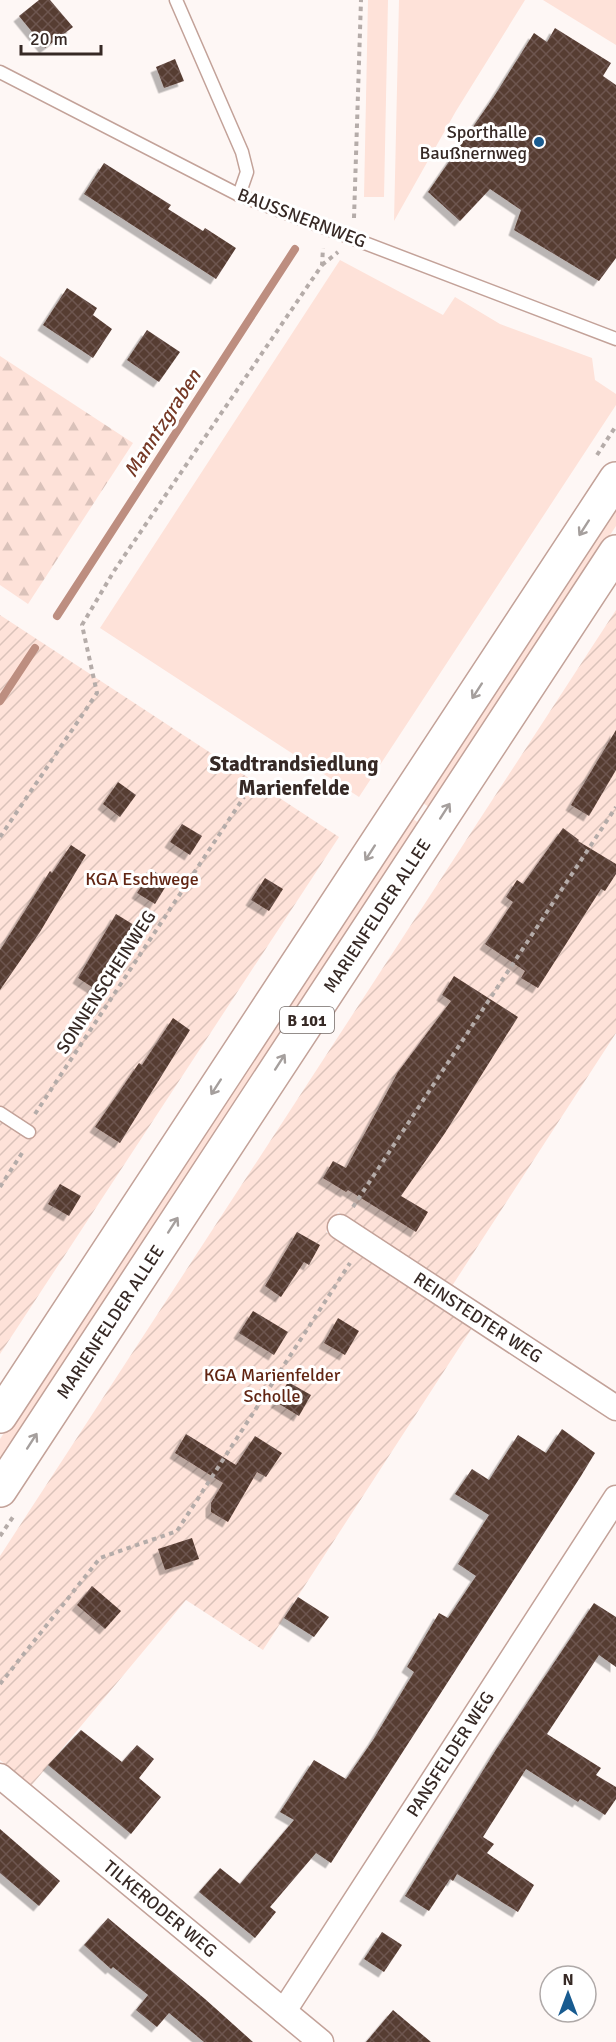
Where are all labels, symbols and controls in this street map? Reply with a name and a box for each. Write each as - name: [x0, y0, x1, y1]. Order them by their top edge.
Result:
- scale bar: [21, 18, 100, 56]
- text: 20 m: [30, 28, 68, 50]
- place label: Sporthalle Baußnernweg: [420, 121, 527, 164]
- marker: Sporthalle Baußnernweg: [532, 135, 546, 149]
- street label: BAUSSNERNWEG: [235, 183, 369, 253]
- water label: Manntzgraben: [118, 364, 207, 482]
- one-way arrow: [578, 519, 590, 535]
- one-way arrow: [471, 682, 483, 698]
- district label: Stadtrandsiedlung Marienfelde: [209, 751, 379, 801]
- one-way arrow: [439, 803, 451, 820]
- street label: MARIENFELDER ALLEE: [319, 835, 436, 997]
- one-way arrow: [364, 845, 376, 861]
- park label: KGA Eschwege: [85, 868, 199, 890]
- street label: SONNENSCHEINWEG: [52, 906, 160, 1058]
- road number: B 101: [280, 1007, 334, 1033]
- one-way arrow: [274, 1054, 286, 1071]
- one-way arrow: [210, 1078, 223, 1095]
- one-way arrow: [168, 1217, 180, 1234]
- street label: MARIENFELDER ALLEE: [52, 1241, 169, 1403]
- street label: REINSTEDTER WEG: [410, 1267, 546, 1368]
- park label: KGA Marienfelder Scholle: [204, 1364, 341, 1407]
- one-way arrow: [26, 1433, 38, 1450]
- street label: PANSFELDER WEG: [402, 1687, 499, 1821]
- street label: TILKERODER WEG: [99, 1855, 221, 1962]
- north arrow: [538, 1964, 598, 2024]
- text: N: [562, 1970, 574, 1990]

